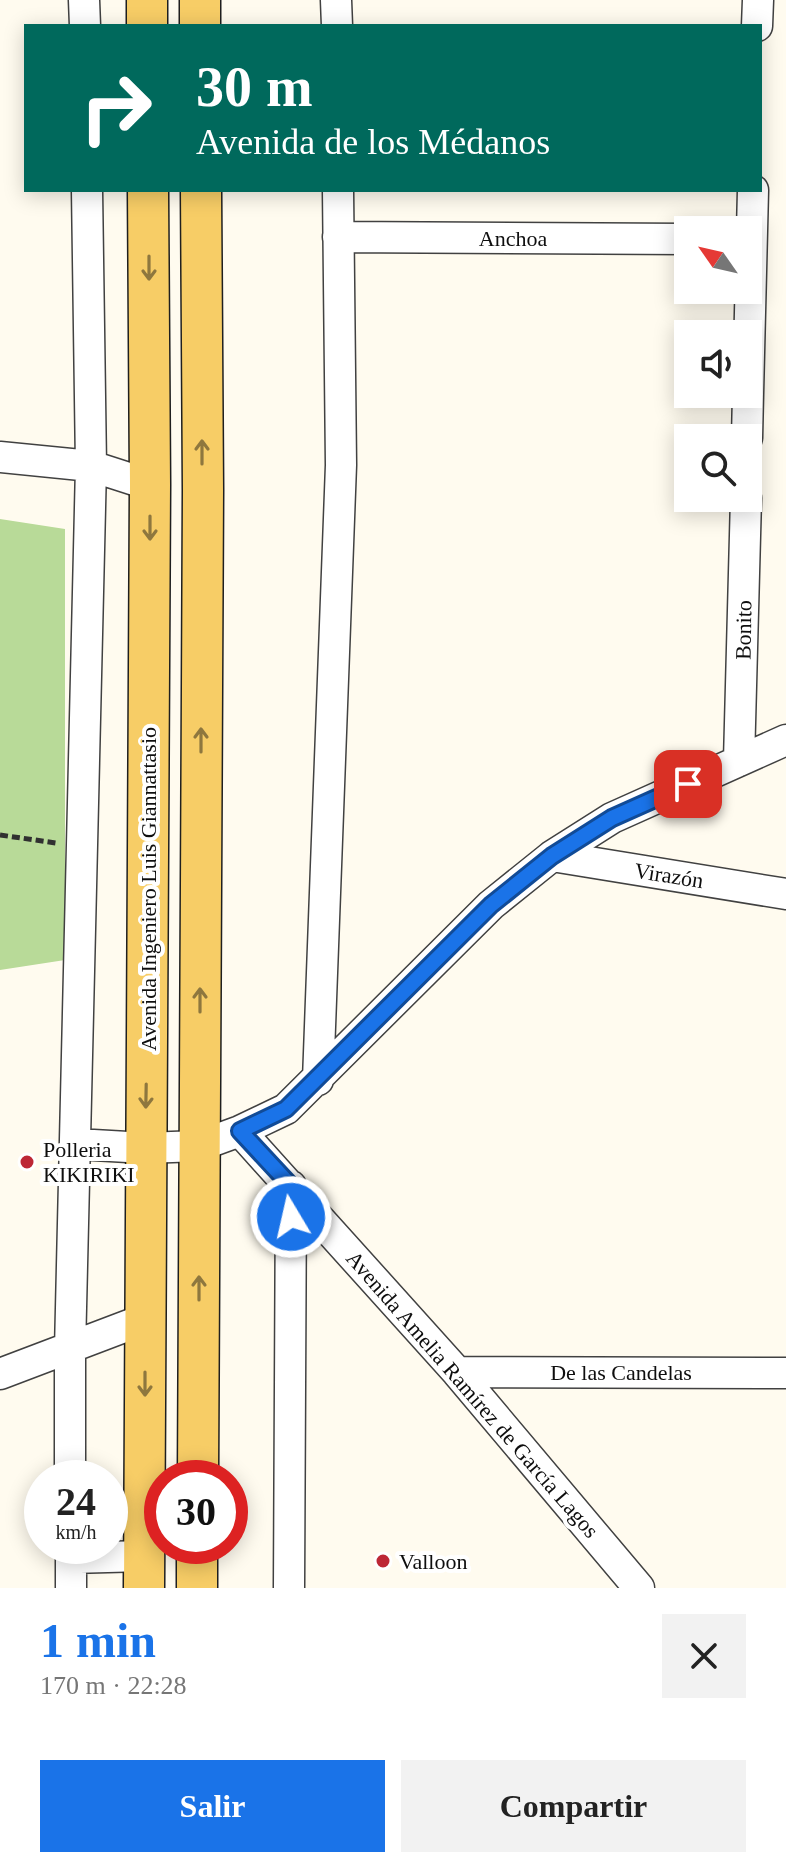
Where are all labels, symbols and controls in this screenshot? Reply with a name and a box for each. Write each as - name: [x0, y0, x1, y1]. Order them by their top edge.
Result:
- icon: right: [64, 56, 168, 160]
- text: 30 m: [196, 56, 313, 118]
- text: Avenida de los Médanos: [196, 122, 550, 162]
- north arrow: [674, 216, 762, 304]
- map controls: [674, 216, 762, 512]
- street label: Anchoa: [479, 226, 547, 251]
- one-way arrow: [141, 254, 157, 281]
- button: sound: [674, 320, 762, 408]
- button: search: [674, 424, 762, 512]
- one-way arrow: [195, 439, 210, 466]
- one-way arrow: [142, 514, 158, 541]
- street label: Bonito: [730, 600, 757, 660]
- street label: Avenida Ingeniero Luis Giannattasio: [136, 727, 161, 1051]
- one-way arrow: [193, 727, 209, 754]
- pin: [654, 750, 722, 818]
- icon: arrive: [666, 762, 710, 806]
- street label: Virazón: [633, 858, 705, 893]
- one-way arrow: [192, 987, 208, 1014]
- one-way arrow: [138, 1082, 154, 1109]
- place label: Polleria KIKIRIKI: [43, 1137, 135, 1187]
- marker: Polleria KIKIRIKI: [18, 1153, 36, 1171]
- position arrow: [249, 1175, 333, 1259]
- street label: Avenida Amelia Ramírez de García Lagos: [341, 1246, 604, 1543]
- one-way arrow: [191, 1275, 207, 1302]
- street label: De las Candelas: [550, 1360, 692, 1385]
- one-way arrow: [137, 1370, 153, 1397]
- speed limit sign: 30: [144, 1460, 248, 1564]
- text: 24: [56, 1479, 96, 1524]
- text: km/h: [55, 1521, 97, 1543]
- place label: Valloon: [399, 1549, 467, 1574]
- marker: Valloon: [374, 1552, 392, 1570]
- text: 1 min: [40, 1614, 156, 1667]
- button: close: [662, 1614, 746, 1698]
- text: 170 m · 22:28: [40, 1671, 187, 1700]
- button: Salir: [40, 1760, 385, 1852]
- button: Compartir: [401, 1760, 746, 1852]

